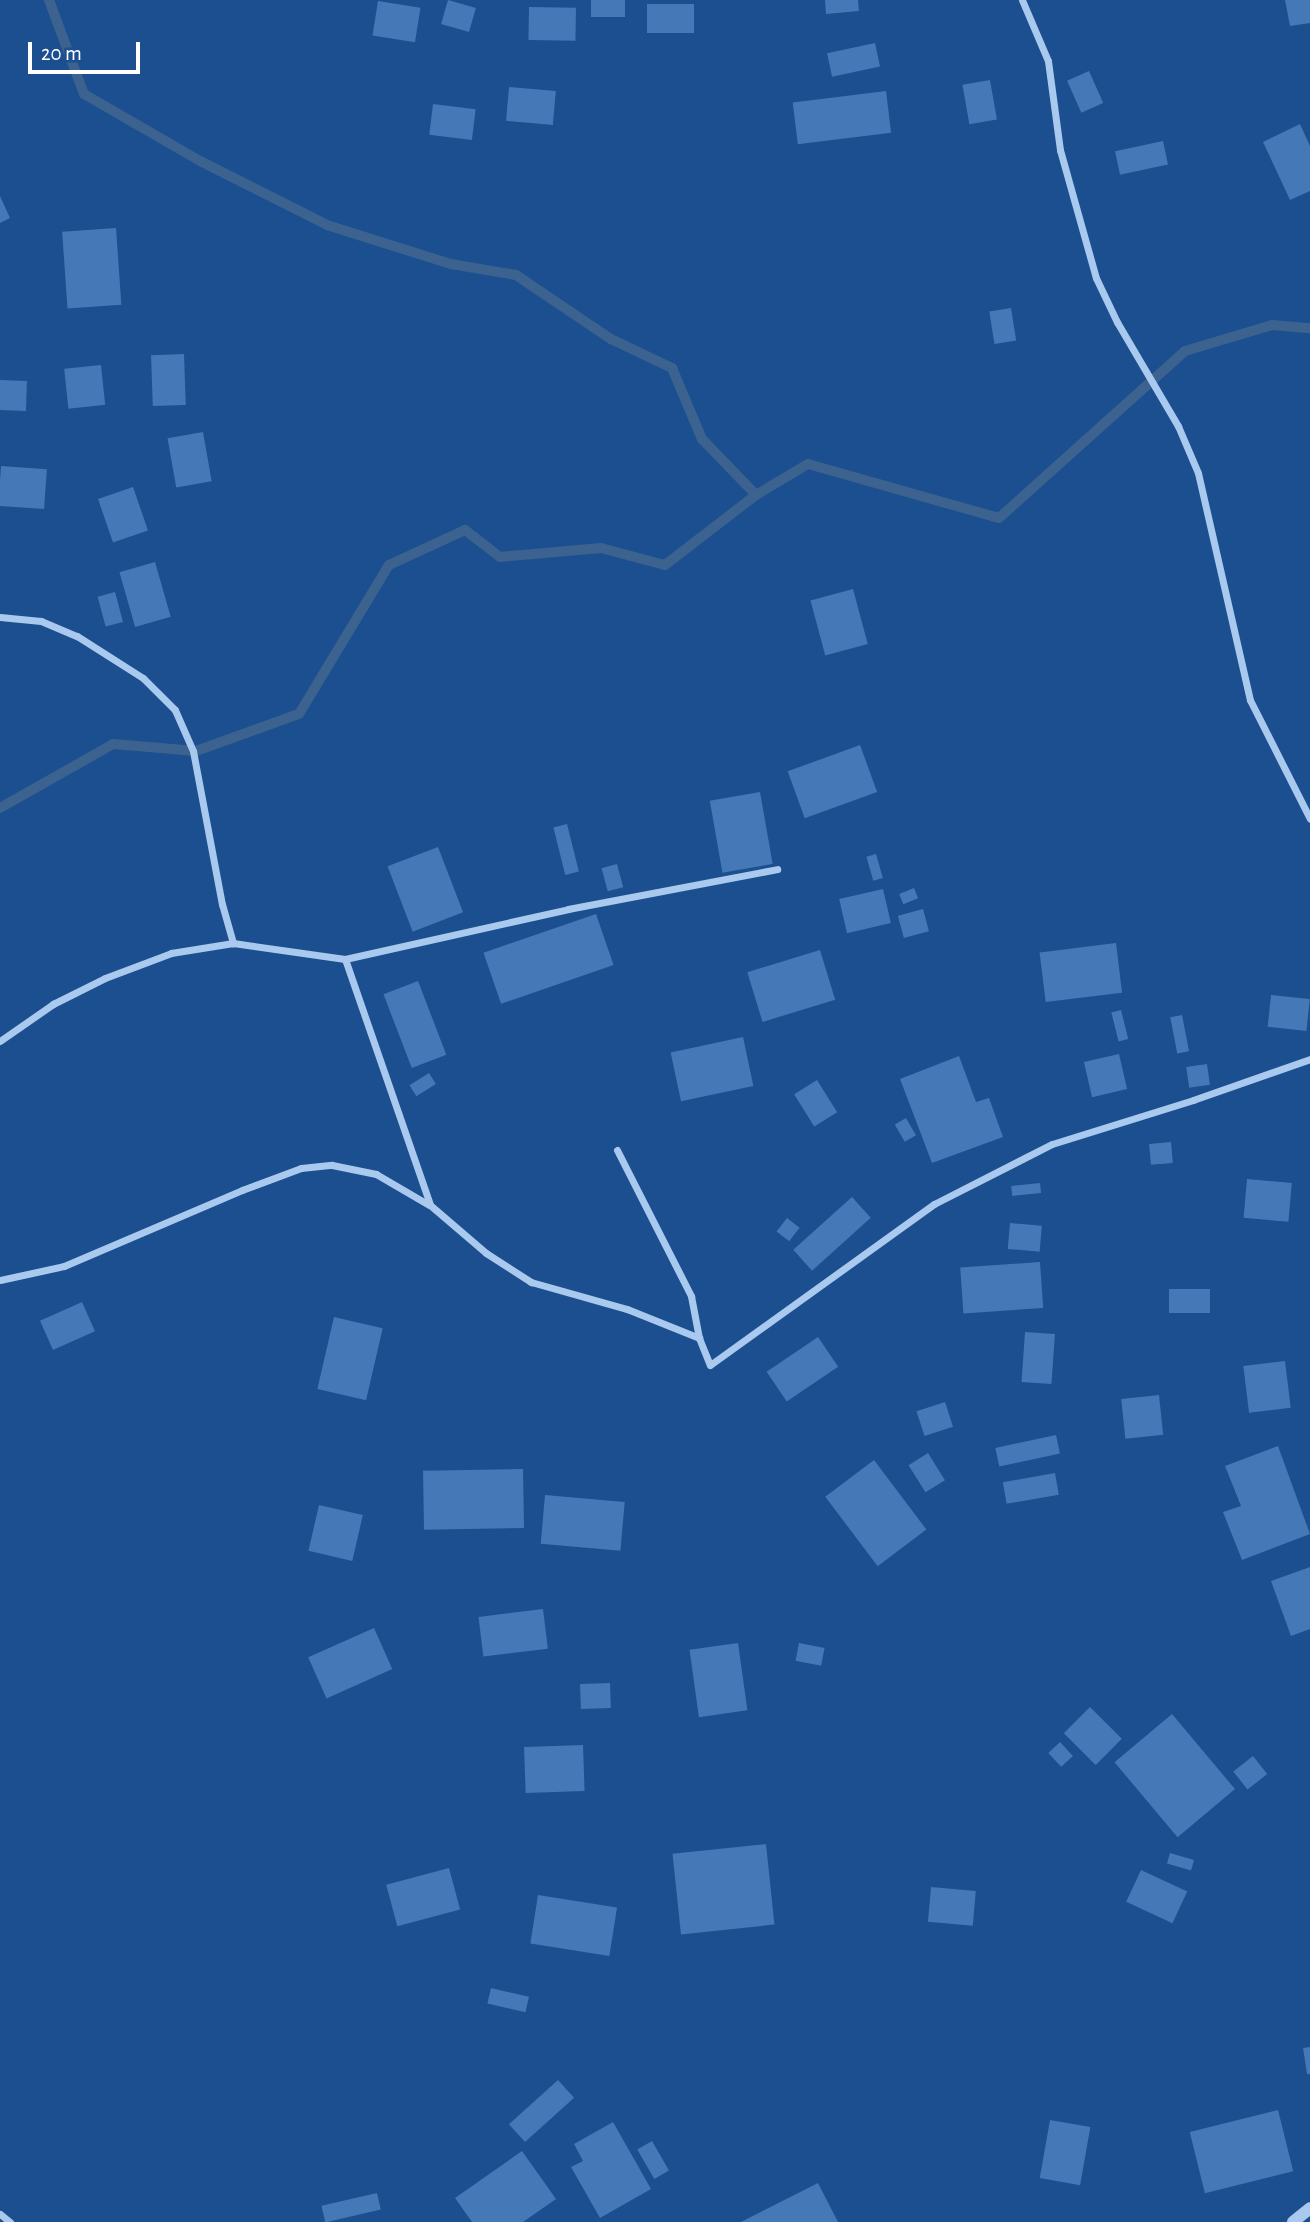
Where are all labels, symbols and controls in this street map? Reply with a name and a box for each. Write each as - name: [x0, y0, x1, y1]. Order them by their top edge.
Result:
- scale bar: [32, 28, 144, 72]
- text: 20 m: [41, 43, 82, 64]

